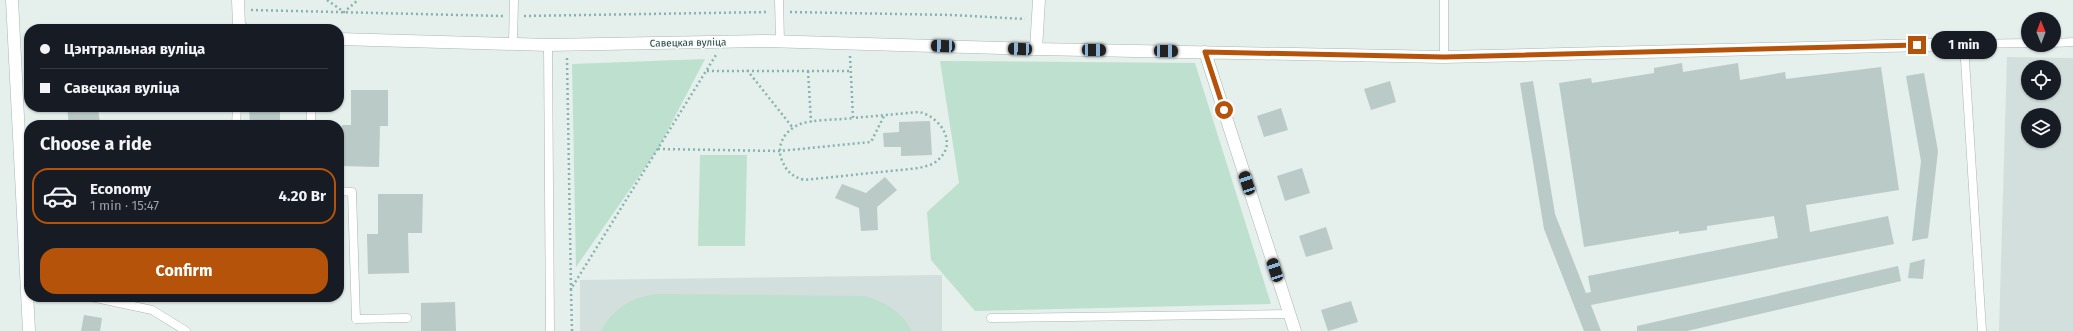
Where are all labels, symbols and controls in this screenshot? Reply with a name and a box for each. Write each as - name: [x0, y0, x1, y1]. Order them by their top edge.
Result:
- north arrow: [2021, 12, 2061, 52]
- map controls: [2021, 12, 2061, 148]
- callout: 1 min: [1931, 31, 1997, 59]
- street label: Савецкая вуліца: [650, 35, 726, 50]
- route end: [1908, 36, 1926, 54]
- text: 1 min: [1948, 37, 1980, 52]
- text: Цэнтральная вуліца: [64, 40, 205, 58]
- car: [931, 40, 955, 52]
- car: [1008, 43, 1032, 55]
- car: [1082, 44, 1106, 56]
- car: [1154, 45, 1178, 57]
- button: locate: [2021, 60, 2061, 100]
- text: Савецкая вуліца: [64, 79, 180, 97]
- route start: [1215, 101, 1233, 119]
- button: layers: [2021, 108, 2061, 148]
- text: Choose a ride: [40, 133, 152, 155]
- car: [1238, 170, 1256, 196]
- icon: car: [42, 178, 78, 214]
- text: Economy: [90, 180, 151, 198]
- text: 4.20 Br: [279, 187, 326, 205]
- text: 1 min · 15:47: [90, 198, 159, 213]
- button: Confirm: [40, 248, 328, 294]
- car: [1266, 257, 1284, 283]

